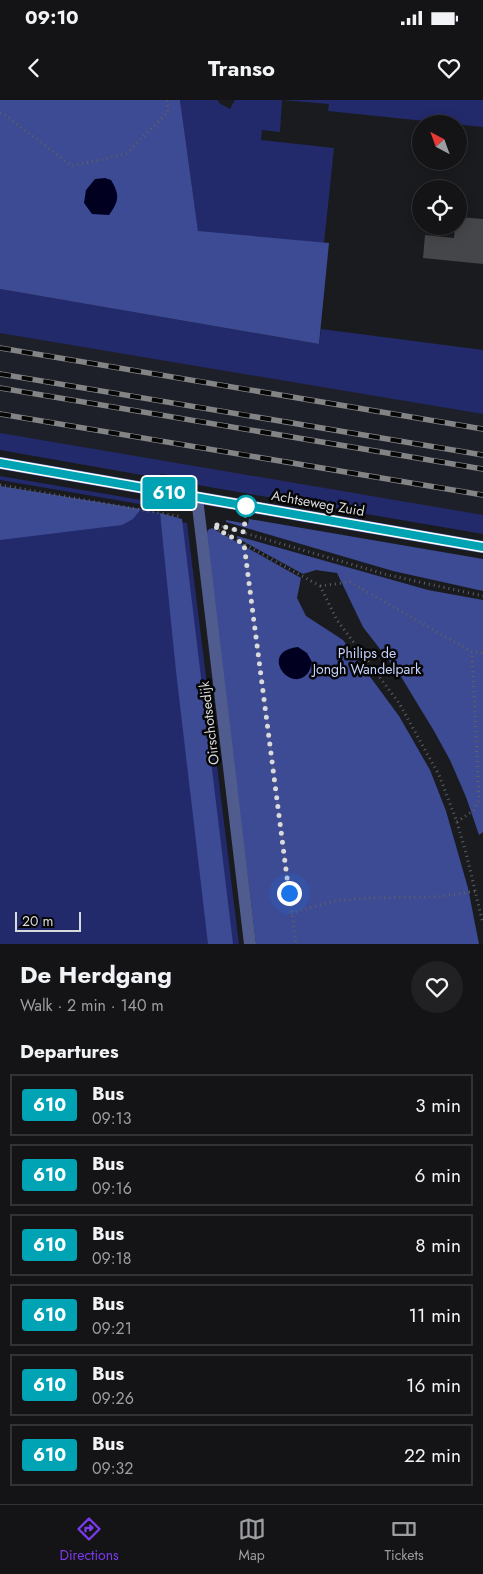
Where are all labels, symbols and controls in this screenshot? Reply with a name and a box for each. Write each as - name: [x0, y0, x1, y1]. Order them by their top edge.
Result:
- text: 09:10: [25, 4, 79, 31]
- text: Transo: [208, 52, 275, 84]
- icon: back: [20, 54, 48, 82]
- icon: heart: [435, 54, 463, 82]
- north arrow: [412, 115, 468, 170]
- map controls: [412, 115, 467, 235]
- button: locate: [412, 180, 467, 235]
- line badge: 610: [140, 477, 198, 509]
- text: 610: [152, 480, 186, 506]
- street label: Achtseweg Zuid: [270, 485, 366, 521]
- unlabelled marker: [235, 495, 257, 517]
- park label: Philips de Jongh Wandelpark: [311, 643, 422, 679]
- street label: Oirschotsedijk: [194, 679, 224, 766]
- your location: [277, 881, 302, 906]
- scale bar: [15, 909, 81, 932]
- text: 20 m: [22, 911, 54, 931]
- text: De Herdgang: [20, 957, 172, 992]
- button: heart: [411, 961, 463, 1013]
- text: Walk · 2 min · 140 m: [20, 994, 164, 1017]
- text: Departures: [20, 1038, 119, 1065]
- text: Bus: [92, 1080, 124, 1107]
- text: 610: [33, 1092, 66, 1118]
- text: 3 min: [415, 1092, 461, 1119]
- text: 09:13: [92, 1107, 132, 1130]
- text: Bus: [92, 1150, 124, 1177]
- text: 610: [33, 1162, 66, 1188]
- text: 6 min: [415, 1162, 461, 1189]
- text: 09:16: [92, 1177, 132, 1200]
- text: Bus: [92, 1220, 124, 1247]
- text: 610: [33, 1232, 66, 1258]
- text: 8 min: [415, 1232, 461, 1259]
- text: 09:18: [92, 1247, 132, 1270]
- text: Bus: [92, 1290, 124, 1317]
- text: 610: [33, 1302, 66, 1328]
- text: 11 min: [408, 1302, 461, 1329]
- text: 09:21: [92, 1317, 132, 1340]
- text: Bus: [92, 1360, 124, 1387]
- text: 610: [33, 1372, 66, 1398]
- text: 16 min: [406, 1372, 461, 1399]
- text: 09:26: [92, 1387, 134, 1410]
- text: Bus: [92, 1430, 124, 1457]
- text: 610: [33, 1442, 66, 1468]
- text: 22 min: [404, 1442, 461, 1469]
- text: 09:32: [92, 1457, 133, 1480]
- tab: Directions: [59, 1515, 119, 1565]
- tab: Map: [238, 1515, 266, 1565]
- tab: Tickets: [385, 1515, 424, 1565]

